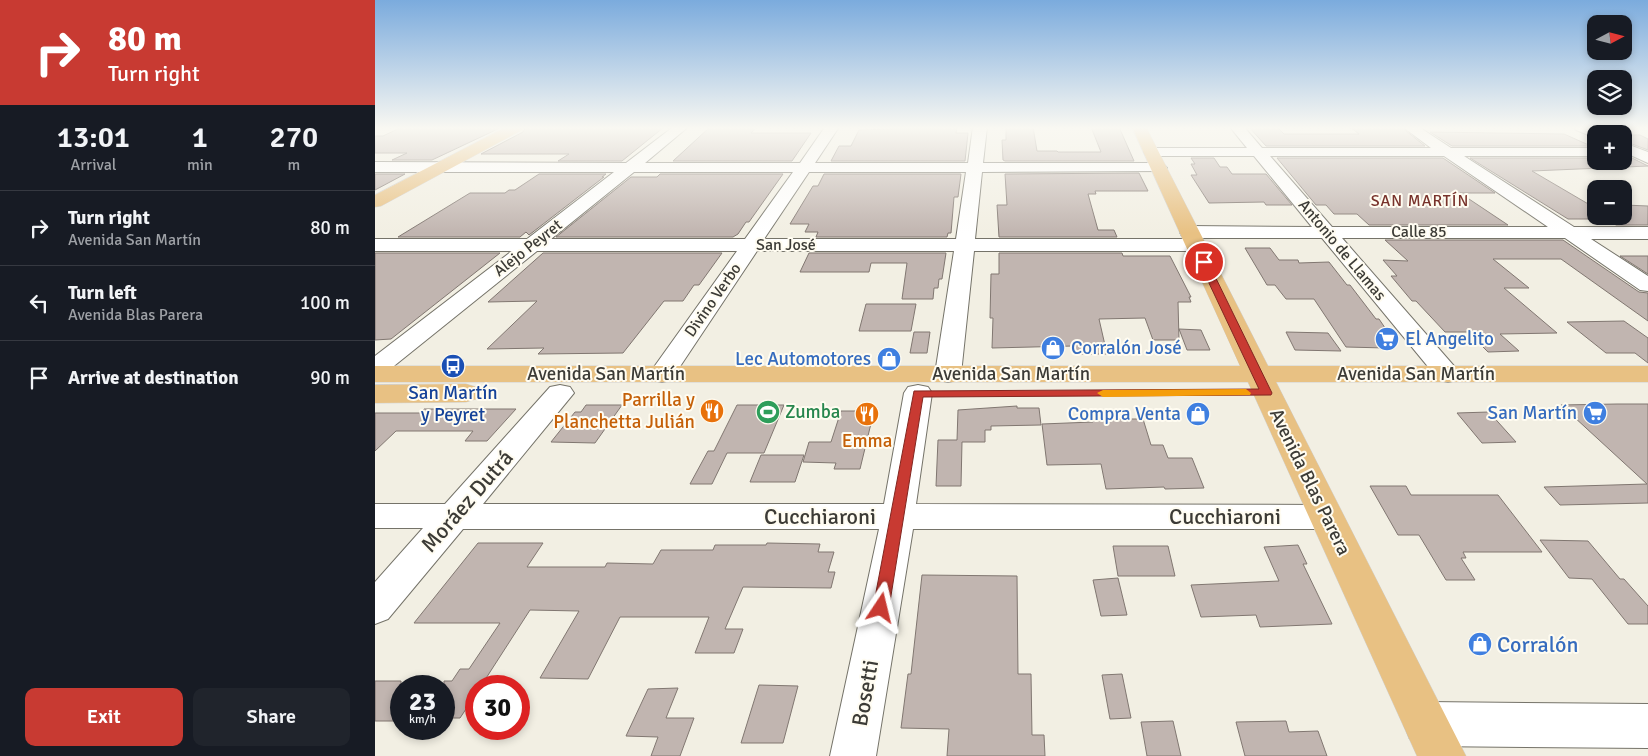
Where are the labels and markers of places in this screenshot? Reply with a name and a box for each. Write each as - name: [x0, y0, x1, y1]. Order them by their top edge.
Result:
- pin: [1183, 241, 1225, 283]
- supermarket icon: El Angelito: [1374, 326, 1400, 352]
- place label: El Angelito: [1405, 327, 1494, 351]
- shop icon: Corralón José: [1040, 335, 1066, 361]
- place label: Corralón José: [1071, 336, 1182, 360]
- shop icon: Lec Automotores: [876, 346, 902, 372]
- place label: Lec Automotores: [735, 347, 871, 371]
- bus stop icon: San Martín y Peyret: [440, 353, 466, 379]
- place label: San Martín y Peyret: [408, 381, 498, 427]
- place label: Parrilla y Planchetta Julián: [553, 388, 695, 434]
- restaurant icon: Parrilla y Planchetta Julián: [699, 398, 725, 424]
- sports icon: Zumba: [755, 399, 781, 425]
- place label: Zumba: [785, 400, 840, 424]
- supermarket icon: San Martín: [1582, 400, 1608, 426]
- restaurant icon: Emma: [854, 401, 880, 427]
- shop icon: Compra Venta: [1185, 401, 1211, 427]
- place label: San Martín: [1488, 401, 1577, 425]
- place label: Compra Venta: [1068, 402, 1181, 426]
- place label: Emma: [842, 429, 892, 453]
- shop icon: Corralón: [1467, 631, 1493, 657]
- place label: Corralón: [1497, 631, 1578, 658]

